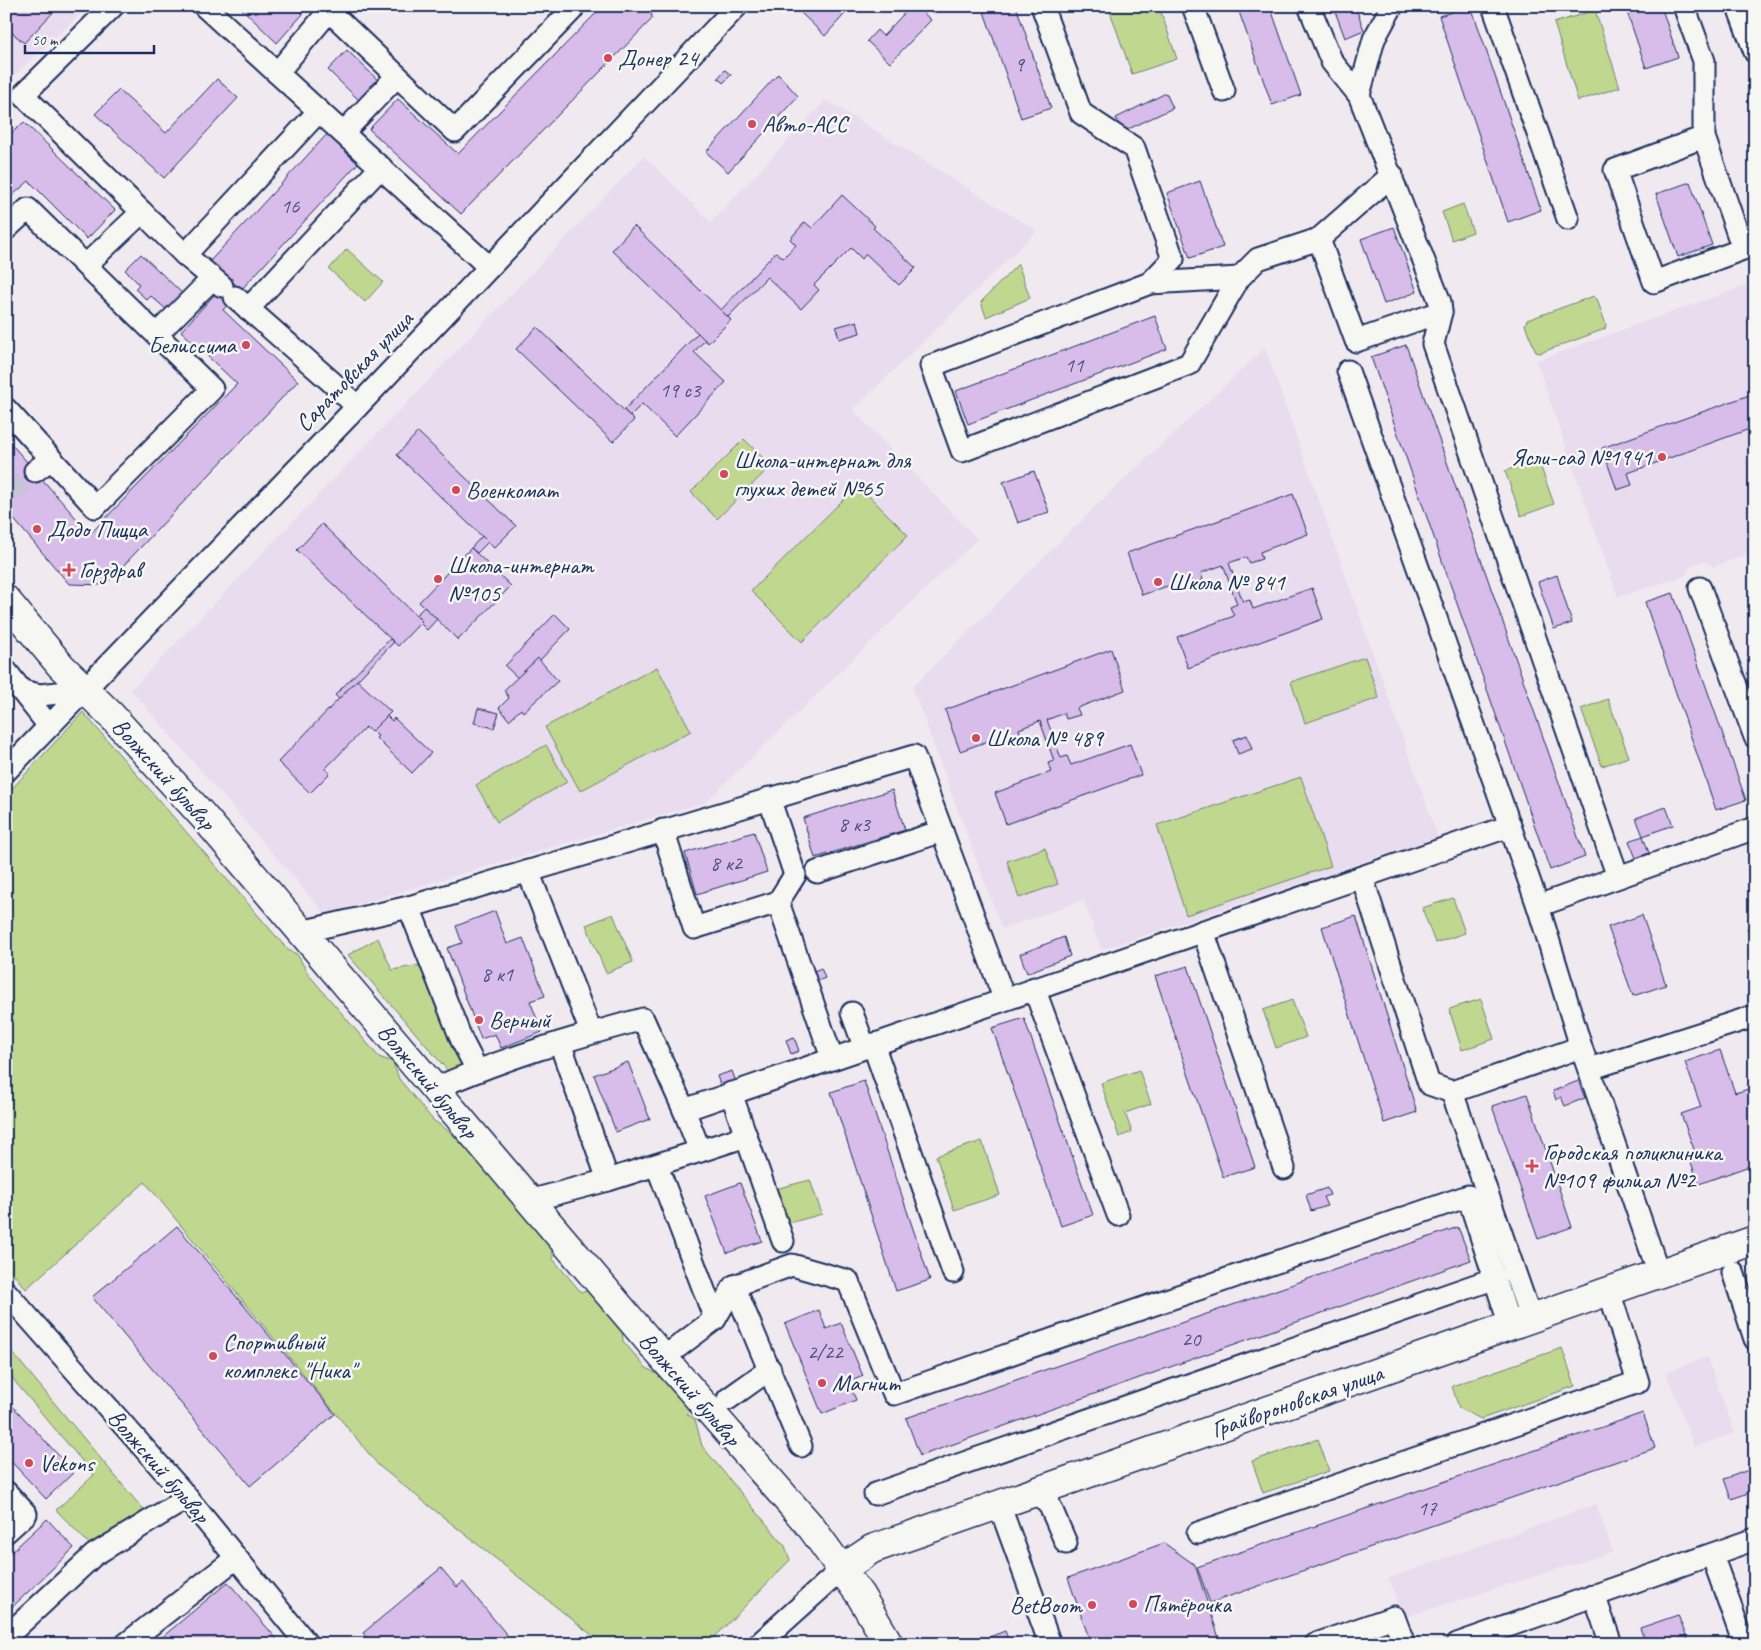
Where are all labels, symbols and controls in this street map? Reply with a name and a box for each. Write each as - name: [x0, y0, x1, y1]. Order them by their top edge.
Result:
- scale bar: [25, 22, 154, 54]
- text: 50 m: [32, 31, 59, 50]
- place label: Донер 24: [618, 43, 700, 73]
- house number: 9: [1014, 51, 1025, 77]
- marker: Донер 24: [602, 52, 614, 64]
- place label: Авто-АСС: [762, 109, 850, 139]
- marker: Авто-АСС: [746, 118, 758, 130]
- house number: 16: [281, 193, 300, 219]
- street label: Саратовская улица: [289, 303, 420, 438]
- place label: Белиссима: [148, 330, 238, 360]
- marker: Белиссима: [240, 339, 252, 351]
- house number: 11: [1065, 352, 1085, 378]
- house number: 19 с3: [660, 377, 702, 403]
- place label: Ясли-сад №1941: [1511, 442, 1653, 472]
- place label: Школа-интернат для глухих детей №65: [734, 445, 912, 503]
- marker: Ясли-сад №1941: [1656, 451, 1668, 463]
- marker: Школа-интернат для глухих детей №65: [718, 468, 730, 480]
- place label: Военкомат: [466, 475, 559, 505]
- marker: Военкомат: [450, 484, 462, 496]
- place label: Додо Пицца: [47, 514, 149, 544]
- marker: Додо Пицца: [31, 523, 43, 535]
- place label: Школа-интернат №105: [448, 550, 595, 608]
- place label: Горздрав: [79, 555, 146, 585]
- marker: Горздрав: [63, 564, 75, 576]
- place label: Школа № 841: [1168, 567, 1286, 597]
- marker: Школа-интернат №105: [432, 573, 444, 585]
- marker: Школа № 841: [1152, 576, 1164, 588]
- street label: Волжский бульвар: [106, 712, 224, 838]
- place label: Школа № 489: [986, 723, 1105, 753]
- marker: Школа № 489: [970, 732, 982, 744]
- house number: 8 к3: [838, 811, 871, 837]
- house number: 8 к2: [710, 850, 743, 876]
- house number: 8 к1: [481, 961, 514, 987]
- place label: Верный: [489, 1005, 552, 1035]
- marker: Верный: [473, 1014, 485, 1026]
- street label: Волжский бульвар: [371, 1017, 486, 1146]
- place label: Городская поликлиника №109 филиал №2: [1543, 1137, 1724, 1195]
- marker: Городская поликлиника №109 филиал №2: [1525, 1159, 1539, 1173]
- street label: Волжский бульвар: [632, 1326, 749, 1454]
- house number: 20: [1182, 1326, 1202, 1352]
- place label: Спортивный комплекс "Ника": [223, 1327, 361, 1385]
- house number: 2/22: [807, 1339, 844, 1365]
- marker: Спортивный комплекс "Ника": [207, 1350, 219, 1362]
- street label: Грайвороновская улица: [1207, 1357, 1388, 1444]
- place label: Магнит: [832, 1368, 901, 1398]
- marker: Магнит: [816, 1377, 828, 1389]
- street label: Волжский бульвар: [101, 1403, 218, 1531]
- place label: Vekons: [39, 1448, 96, 1478]
- marker: Vekons: [23, 1457, 35, 1469]
- house number: 17: [1418, 1495, 1438, 1521]
- place label: Пятёрочка: [1143, 1589, 1232, 1619]
- place label: BetBoom: [1010, 1590, 1083, 1620]
- marker: Пятёрочка: [1127, 1598, 1139, 1610]
- marker: BetBoom: [1086, 1599, 1098, 1611]

